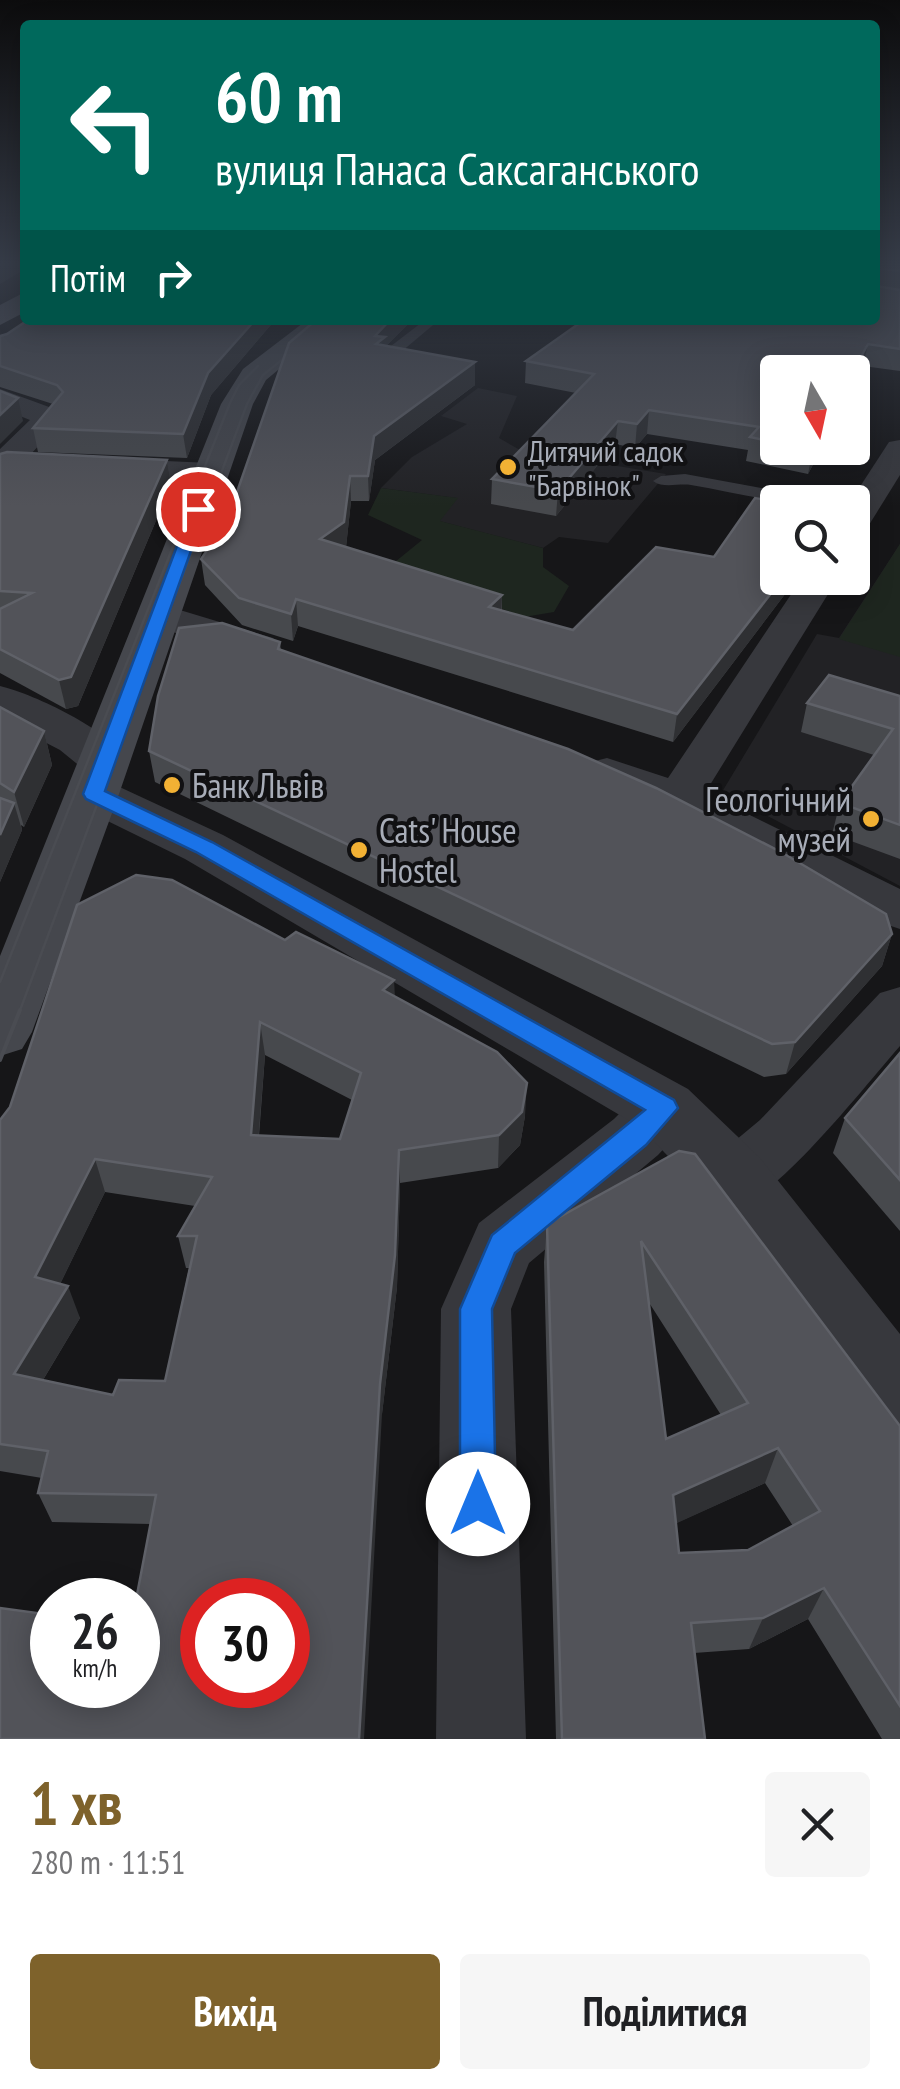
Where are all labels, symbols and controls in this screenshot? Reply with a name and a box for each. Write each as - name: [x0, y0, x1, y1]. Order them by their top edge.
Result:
- text: 60 m: [215, 51, 343, 141]
- icon: left: [50, 60, 180, 190]
- text: вулиця Панаса Саксаганського: [215, 139, 699, 197]
- icon: right: [146, 250, 201, 305]
- text: Потім: [50, 253, 126, 302]
- north arrow: [760, 355, 870, 465]
- map controls: [760, 355, 870, 595]
- place label: Дитячий садок "Барвінок": [528, 431, 684, 504]
- marker: Дитячий садок "Барвінок": [497, 456, 519, 478]
- pin: [156, 467, 241, 552]
- icon: arrive: [171, 482, 226, 537]
- button: search: [760, 485, 870, 595]
- place label: Банк Львів: [192, 762, 324, 808]
- marker: Банк Львів: [161, 774, 183, 796]
- place label: Геологічний музей: [705, 776, 851, 862]
- place label: Cats' House Hostel: [379, 807, 517, 893]
- marker: Геологічний музей: [860, 808, 882, 830]
- marker: Cats' House Hostel: [348, 839, 370, 861]
- position arrow: [426, 1452, 530, 1556]
- speed limit sign: 30: [180, 1578, 310, 1708]
- text: 26: [71, 1598, 119, 1663]
- text: km/h: [73, 1652, 117, 1684]
- text: 1 хв: [30, 1764, 122, 1842]
- button: close: [765, 1772, 870, 1877]
- text: 280 m · 11:51: [30, 1841, 185, 1883]
- button: Вихід: [30, 1954, 440, 2069]
- button: Поділитися: [460, 1954, 870, 2069]

